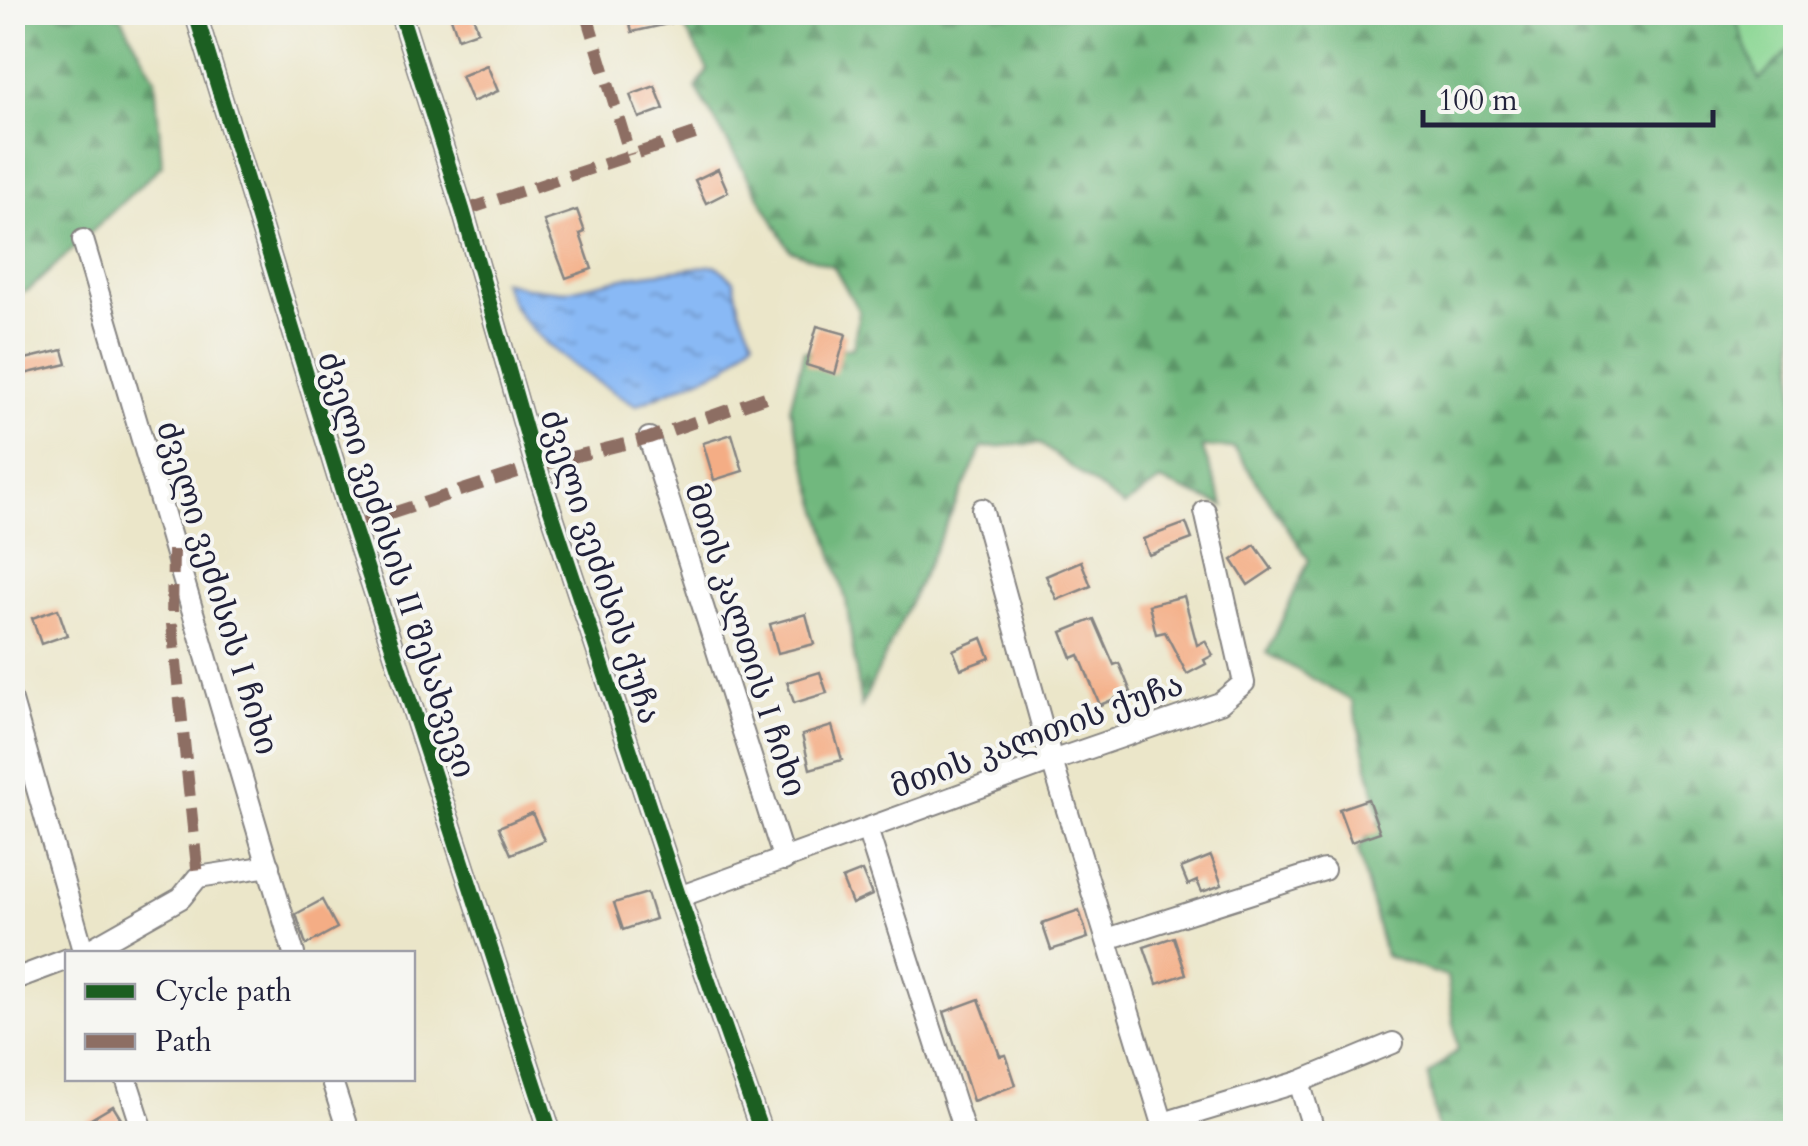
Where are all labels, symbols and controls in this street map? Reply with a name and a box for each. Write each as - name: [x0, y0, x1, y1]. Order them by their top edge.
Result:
- scale bar: [1423, 65, 1713, 127]
- text: 100 m: [1438, 80, 1518, 121]
- street label: ძველი ვეძისის II შესახვევი: [306, 346, 486, 784]
- street label: ძველი ვეძისის ქუჩა: [528, 404, 672, 730]
- street label: ძველი ვეძისის I ჩიხი: [145, 416, 289, 760]
- street label: მთის კალთის I ჩიხი: [673, 477, 817, 803]
- street label: მთის კალთის ქუჩა: [885, 663, 1189, 809]
- legend: [65, 951, 415, 1081]
- text: Cycle path: [155, 971, 292, 1012]
- text: Path: [155, 1021, 212, 1062]

